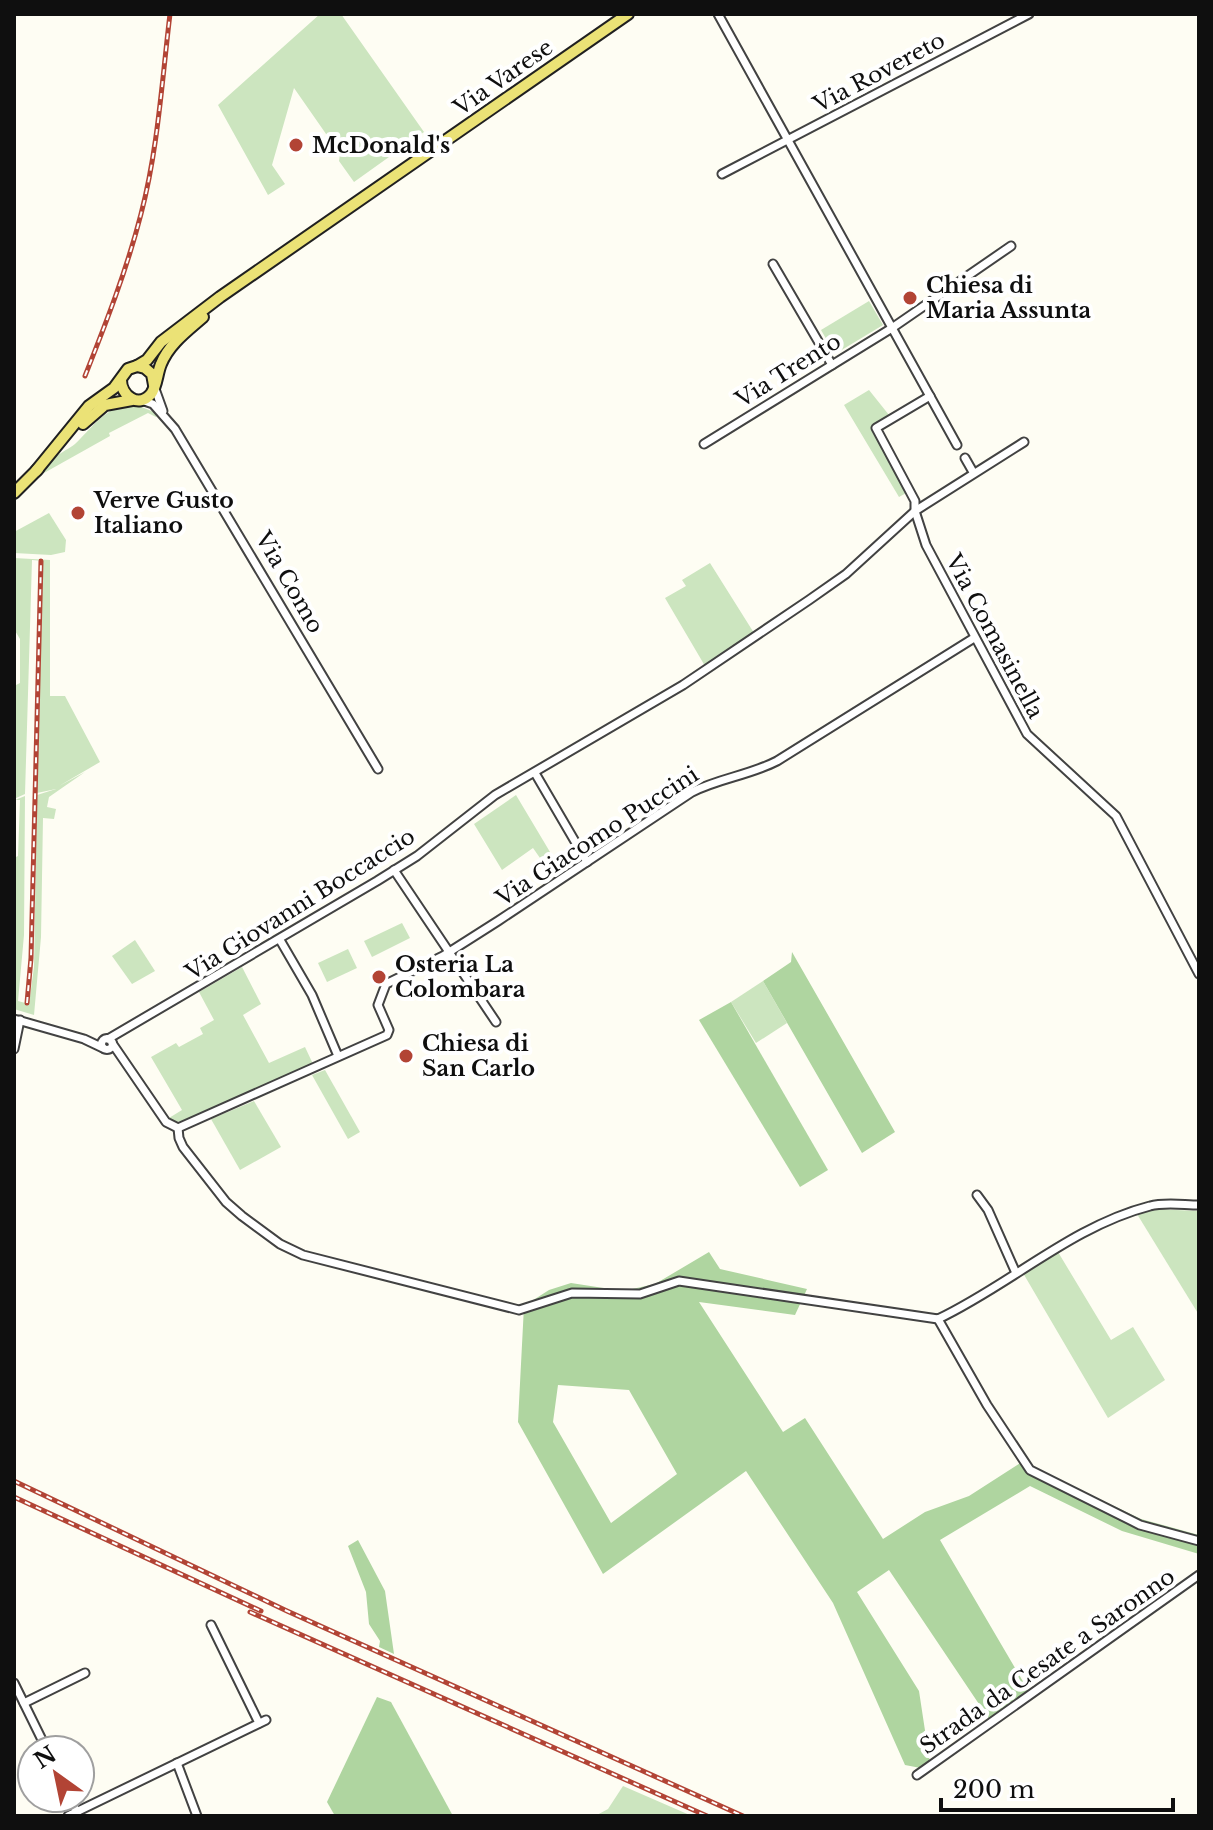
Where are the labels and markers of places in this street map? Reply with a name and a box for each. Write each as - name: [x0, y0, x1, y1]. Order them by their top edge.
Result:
- place label: McDonald's: [312, 132, 450, 159]
- marker: McDonald's: [287, 136, 305, 154]
- place label: Chiesa di Maria Assunta: [926, 272, 1092, 324]
- marker: Chiesa di Maria Assunta: [901, 289, 919, 307]
- place label: Verve Gusto Italiano: [93, 487, 234, 539]
- marker: Verve Gusto Italiano: [69, 504, 87, 522]
- place label: Osteria La Colombara: [395, 951, 526, 1003]
- marker: Osteria La Colombara: [370, 968, 388, 986]
- place label: Chiesa di San Carlo: [422, 1030, 535, 1082]
- marker: Chiesa di San Carlo: [397, 1047, 415, 1065]

